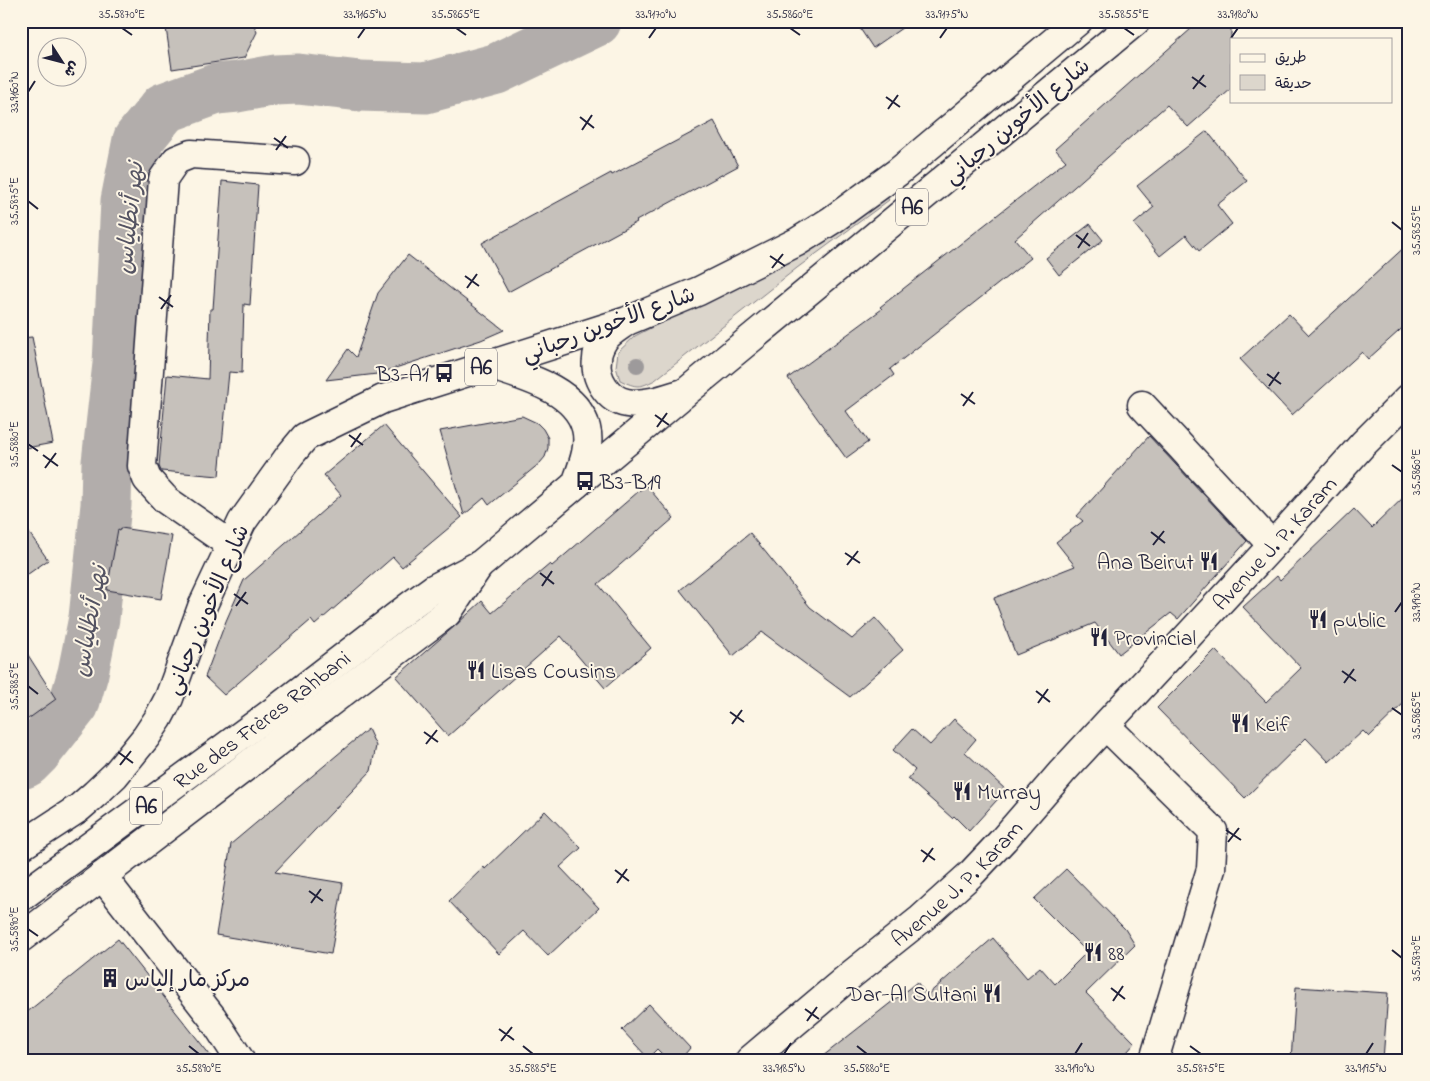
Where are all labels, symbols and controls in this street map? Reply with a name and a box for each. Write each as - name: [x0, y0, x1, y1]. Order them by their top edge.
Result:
- text: 35.5870°E: [99, 6, 145, 24]
- text: 33.9165°N: [343, 6, 387, 24]
- text: 35.5865°E: [432, 6, 480, 24]
- text: 33.9170°N: [635, 6, 677, 24]
- text: 35.5860°E: [767, 6, 813, 24]
- text: 33.9175°N: [926, 6, 968, 24]
- text: 35.5855°E: [1099, 6, 1149, 24]
- text: 33.9180°N: [1218, 6, 1258, 24]
- north arrow: [38, 38, 88, 88]
- legend: [1230, 38, 1392, 102]
- text: طريق: [1275, 47, 1307, 69]
- street label: شارع الأخوين رحباني: [937, 50, 1099, 194]
- text: ش: [58, 56, 84, 81]
- text: 33.9160°N: [6, 71, 24, 113]
- text: حديقة: [1275, 73, 1312, 95]
- water label: نهر أنطلياس: [108, 157, 155, 276]
- text: 35.5875°E: [6, 177, 24, 225]
- road number: A6: [896, 188, 928, 226]
- text: 35.5855°E: [1408, 205, 1426, 255]
- street label: شارع الأخوين رحباني: [517, 278, 700, 373]
- road number: A6: [465, 348, 497, 386]
- place label: B3-A1: [375, 360, 429, 392]
- bus stop icon: B3-A1: [433, 362, 455, 384]
- text: 35.5880°E: [6, 421, 24, 467]
- text: 35.5860°E: [1408, 449, 1426, 495]
- place label: B3-B19: [599, 468, 661, 500]
- bus stop icon: B3-B19: [574, 470, 596, 492]
- street label: Avenue J. P. Karam: [1206, 470, 1346, 619]
- street label: شارع الأخوين رحباني: [157, 519, 260, 701]
- place label: Ana Beirut: [1097, 548, 1195, 580]
- restaurant icon: Ana Beirut: [1198, 550, 1220, 572]
- water label: نهر أنطلياس: [64, 560, 119, 680]
- text: 33.9190°N: [1408, 582, 1426, 622]
- place label: public: [1333, 606, 1386, 638]
- restaurant icon: public: [1307, 608, 1329, 630]
- place label: Provincial: [1114, 624, 1196, 656]
- restaurant icon: Provincial: [1088, 626, 1110, 648]
- street label: Rue des Frères Rahbani: [168, 644, 359, 799]
- place label: Lisas Cousins: [491, 657, 616, 689]
- restaurant icon: Lisas Cousins: [465, 659, 487, 681]
- text: 35.5885°E: [6, 662, 24, 710]
- text: 35.5865°E: [1408, 691, 1426, 739]
- place label: Keif: [1255, 710, 1290, 742]
- restaurant icon: Keif: [1229, 712, 1251, 734]
- place label: Murray: [977, 778, 1041, 811]
- restaurant icon: Murray: [951, 780, 973, 802]
- road number: A6: [130, 788, 162, 824]
- street label: Avenue J. P. Karam: [885, 815, 1032, 956]
- text: 35.5890°E: [6, 907, 24, 951]
- text: 35.5870°E: [1408, 935, 1426, 981]
- place label: 88: [1108, 939, 1125, 971]
- restaurant icon: 88: [1082, 941, 1104, 963]
- place label: مركز مار إلياس: [125, 965, 250, 997]
- building icon: مركز مار إلياس: [99, 967, 121, 989]
- place label: Dar-Al Sultani: [846, 980, 977, 1012]
- restaurant icon: Dar-Al Sultani: [981, 982, 1003, 1004]
- text: 35.5890°E: [177, 1060, 221, 1078]
- text: 35.5885°E: [509, 1060, 557, 1078]
- text: 33.9185°N: [763, 1060, 805, 1078]
- text: 35.5880°E: [844, 1060, 890, 1078]
- text: 33.9190°N: [1055, 1060, 1095, 1078]
- text: 35.5875°E: [1177, 1060, 1225, 1078]
- text: 33.9195°N: [1345, 1060, 1387, 1078]

